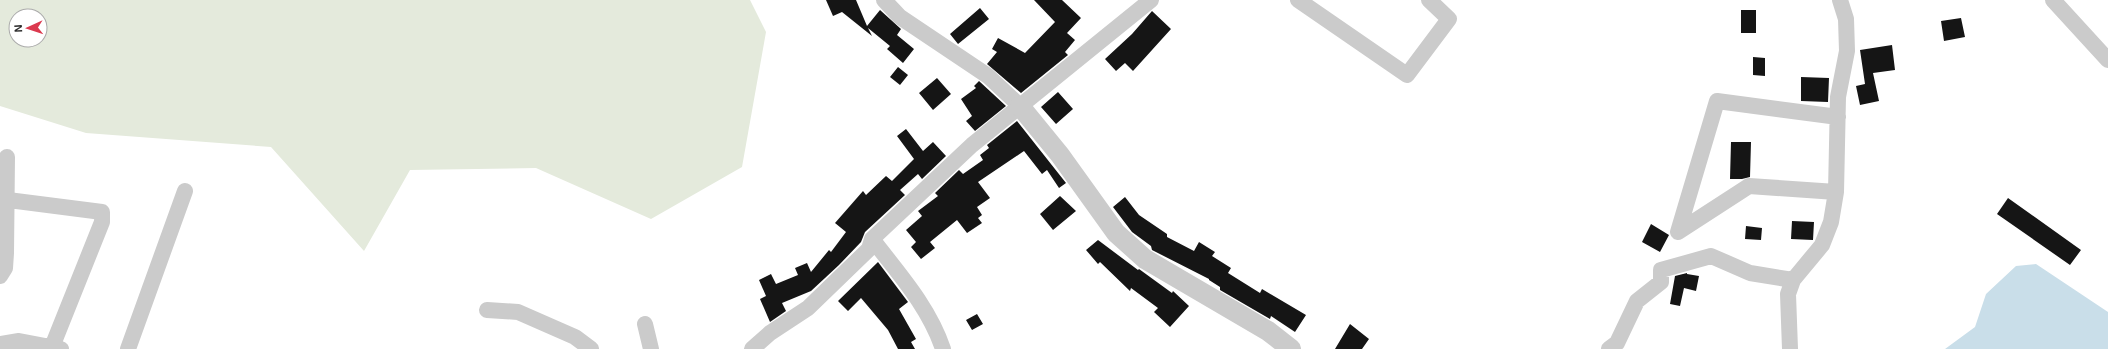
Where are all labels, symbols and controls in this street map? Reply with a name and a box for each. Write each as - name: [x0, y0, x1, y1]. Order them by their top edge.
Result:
- north arrow: [8, 8, 48, 48]
- text: N: [11, 24, 24, 33]

